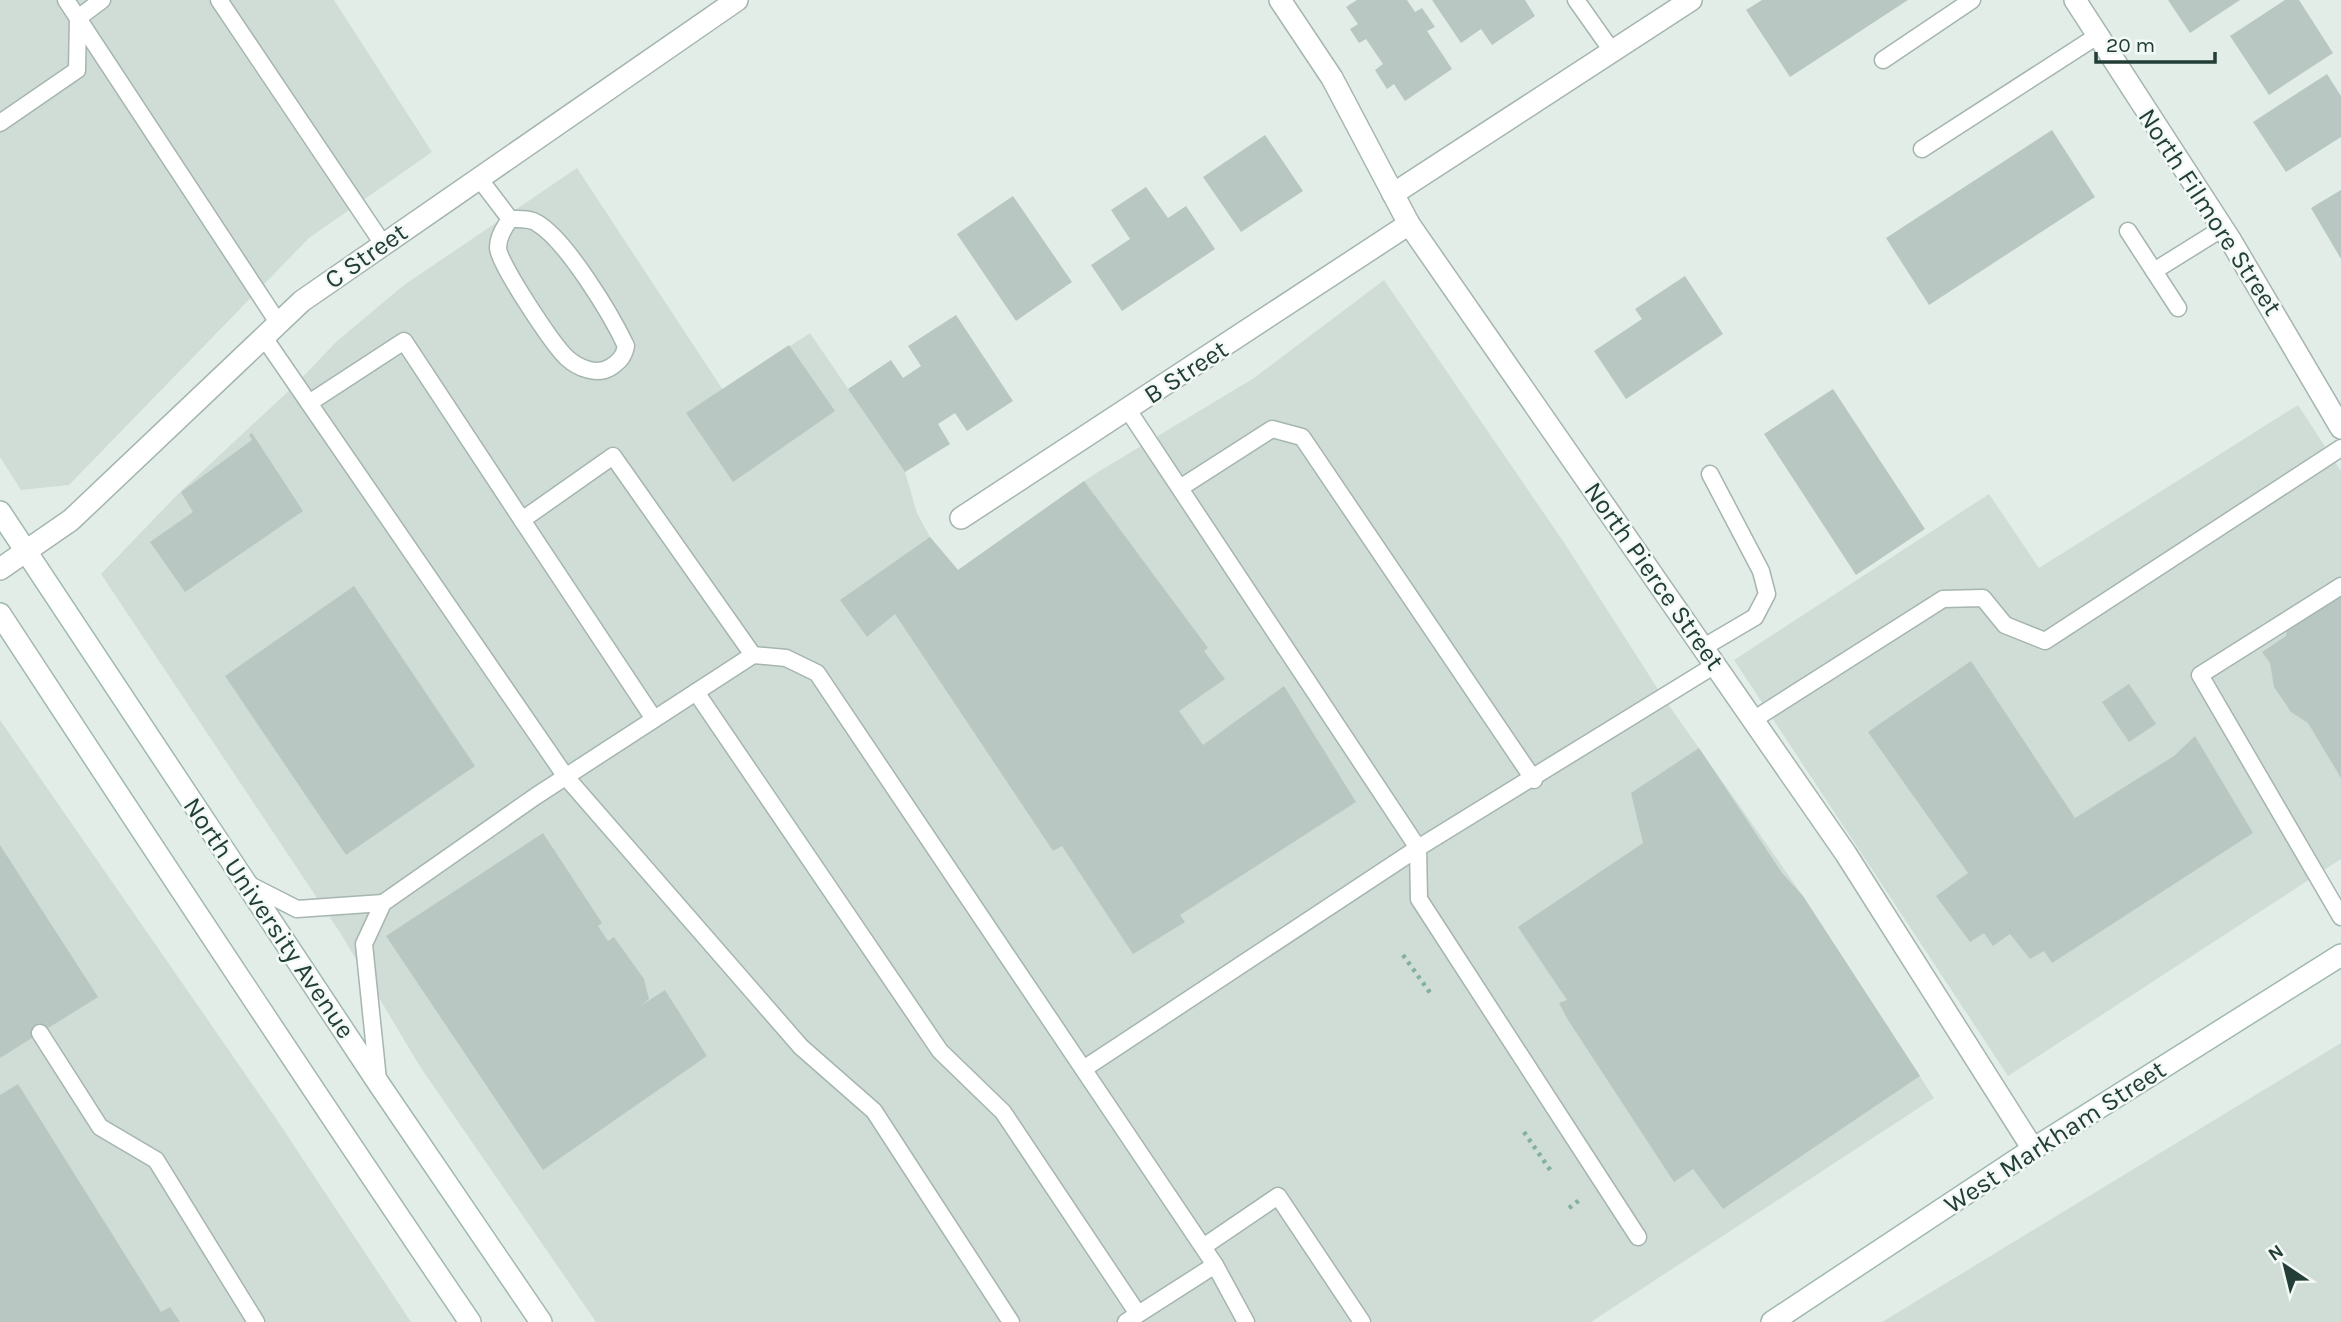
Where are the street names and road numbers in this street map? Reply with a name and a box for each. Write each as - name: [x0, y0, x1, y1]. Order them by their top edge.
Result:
- street label: North Filmore Street: [2132, 103, 2289, 321]
- street label: C Street: [319, 216, 413, 296]
- street label: B Street: [1138, 333, 1234, 411]
- street label: North Pierce Street: [1578, 476, 1731, 676]
- street label: North University Avenue: [177, 791, 361, 1045]
- street label: West Markham Street: [1939, 1054, 2172, 1220]

